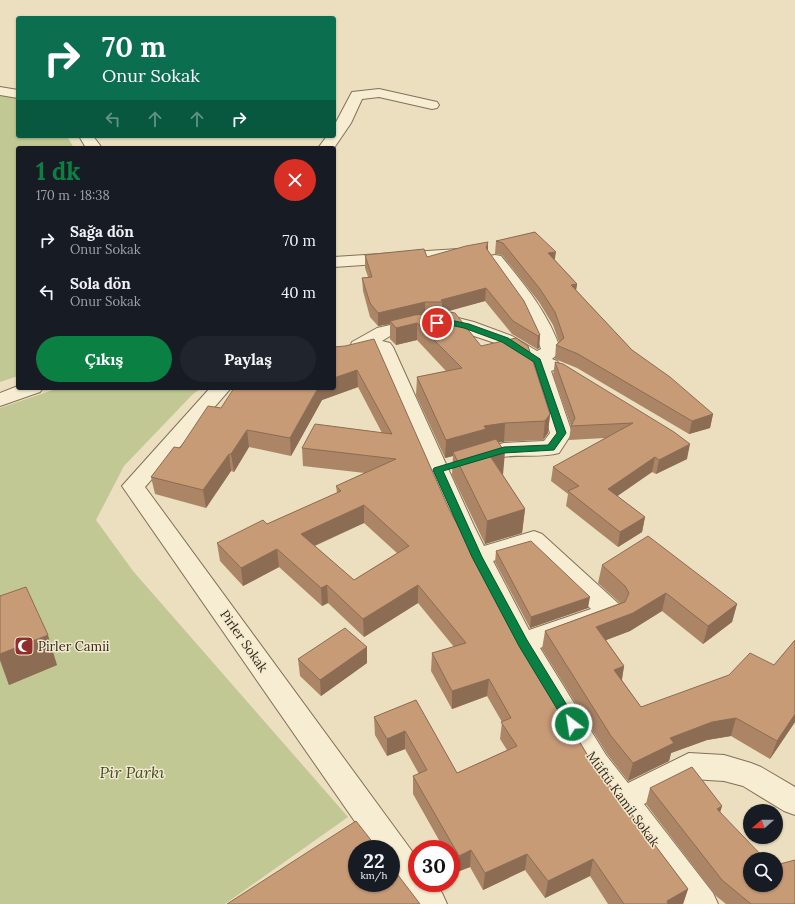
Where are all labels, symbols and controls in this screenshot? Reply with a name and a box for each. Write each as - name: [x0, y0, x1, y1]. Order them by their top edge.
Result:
- text: 70 m: [102, 29, 166, 65]
- icon: right: [36, 32, 88, 84]
- text: Onur Sokak: [102, 64, 200, 87]
- icon: left: [102, 108, 124, 130]
- icon: ahead: [144, 108, 166, 130]
- icon: ahead: [186, 108, 208, 130]
- icon: right: [228, 108, 250, 130]
- text: 1 dk: [36, 156, 81, 187]
- button: close: [274, 159, 316, 201]
- text: 170 m · 18:38: [36, 187, 110, 204]
- text: Sağa dön: [70, 222, 134, 241]
- icon: right: [36, 229, 58, 251]
- text: 70 m: [282, 231, 316, 250]
- text: Onur Sokak: [70, 241, 141, 258]
- text: Sola dön: [70, 274, 131, 293]
- icon: left: [36, 281, 58, 303]
- text: 40 m: [281, 283, 316, 302]
- text: Onur Sokak: [70, 293, 141, 310]
- pin: [420, 306, 454, 340]
- icon: arrive: [426, 312, 448, 334]
- button: Çıkış: [36, 336, 172, 382]
- button: Paylaş: [180, 336, 316, 382]
- street label: Pirler Sokak: [216, 606, 272, 676]
- mosque icon: Pirler Camii: [13, 635, 35, 657]
- place label: Pirler Camii: [38, 638, 110, 655]
- position arrow: [551, 703, 593, 745]
- street label: Müftü Kamil Sokak: [583, 748, 663, 850]
- park label: Pir Parkı: [100, 762, 164, 782]
- north arrow: [743, 804, 783, 844]
- map controls: [743, 804, 783, 892]
- speed limit sign: 30: [408, 840, 460, 892]
- text: 22: [363, 848, 385, 873]
- button: search: [743, 852, 783, 892]
- text: km/h: [360, 869, 388, 882]

